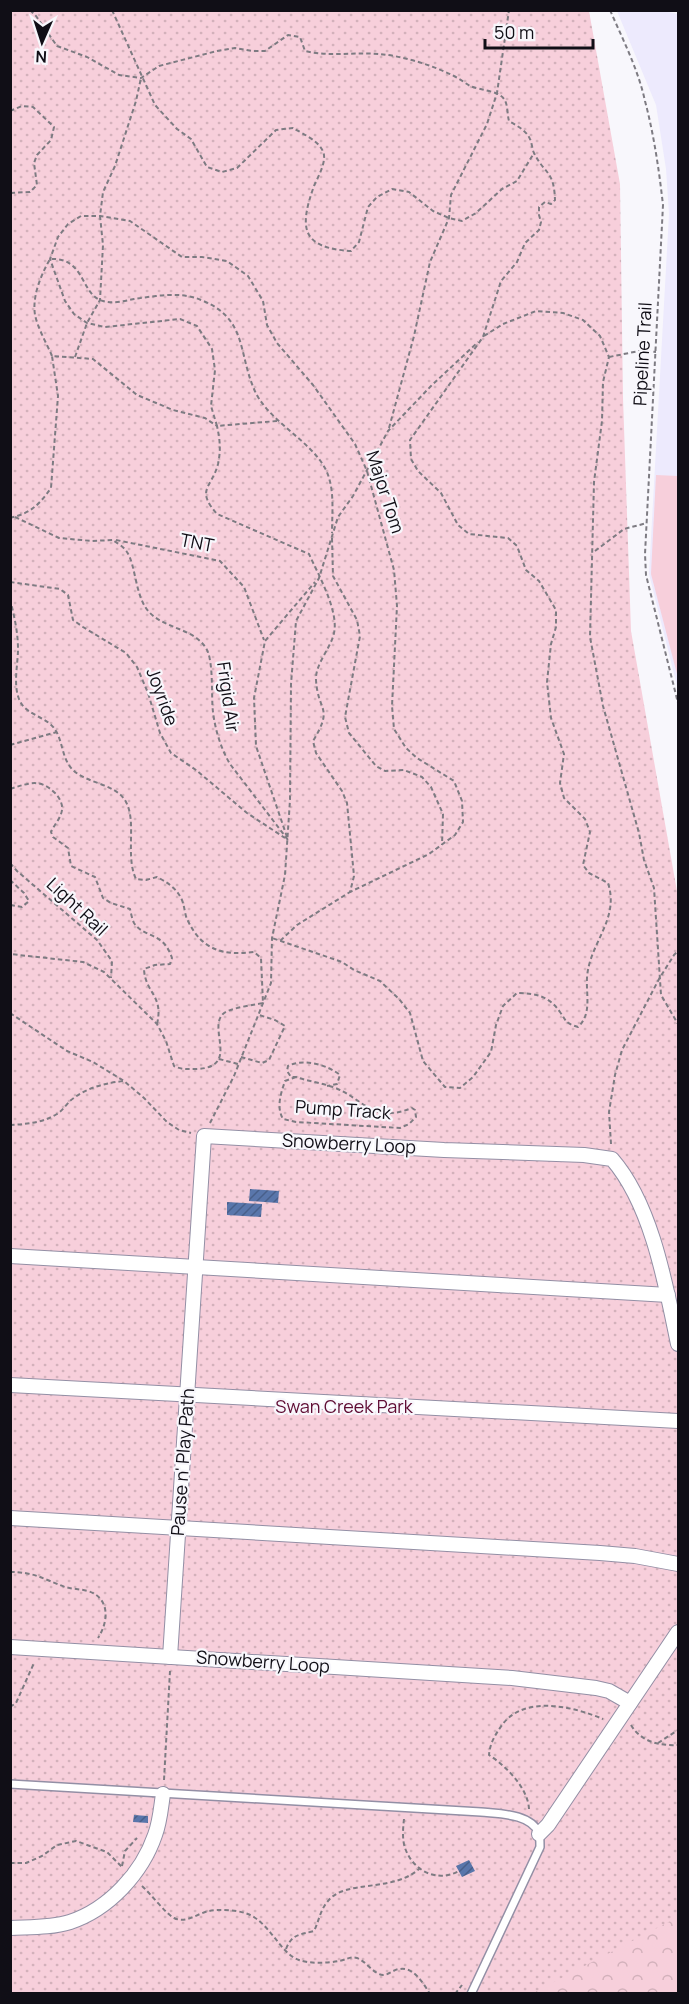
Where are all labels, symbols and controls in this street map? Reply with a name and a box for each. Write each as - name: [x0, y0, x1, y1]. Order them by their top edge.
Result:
- north arrow: [12, 12, 72, 72]
- scale bar: [485, 12, 593, 50]
- text: 50 m: [494, 20, 534, 44]
- text: N: [35, 46, 48, 68]
- street label: Pipeline Trail: [627, 301, 657, 406]
- street label: Major Tom: [361, 447, 411, 536]
- street label: TNT: [178, 527, 216, 557]
- street label: Frigid Air: [212, 660, 246, 734]
- street label: Joyride: [141, 664, 184, 729]
- street label: Light Rail: [42, 872, 113, 941]
- street label: Pump Track: [294, 1094, 393, 1124]
- street label: Snowberry Loop: [281, 1128, 417, 1158]
- street label: Pause n' Play Path: [165, 1387, 199, 1537]
- park label: Swan Creek Park: [275, 1394, 414, 1418]
- street label: Snowberry Loop: [195, 1644, 331, 1678]

